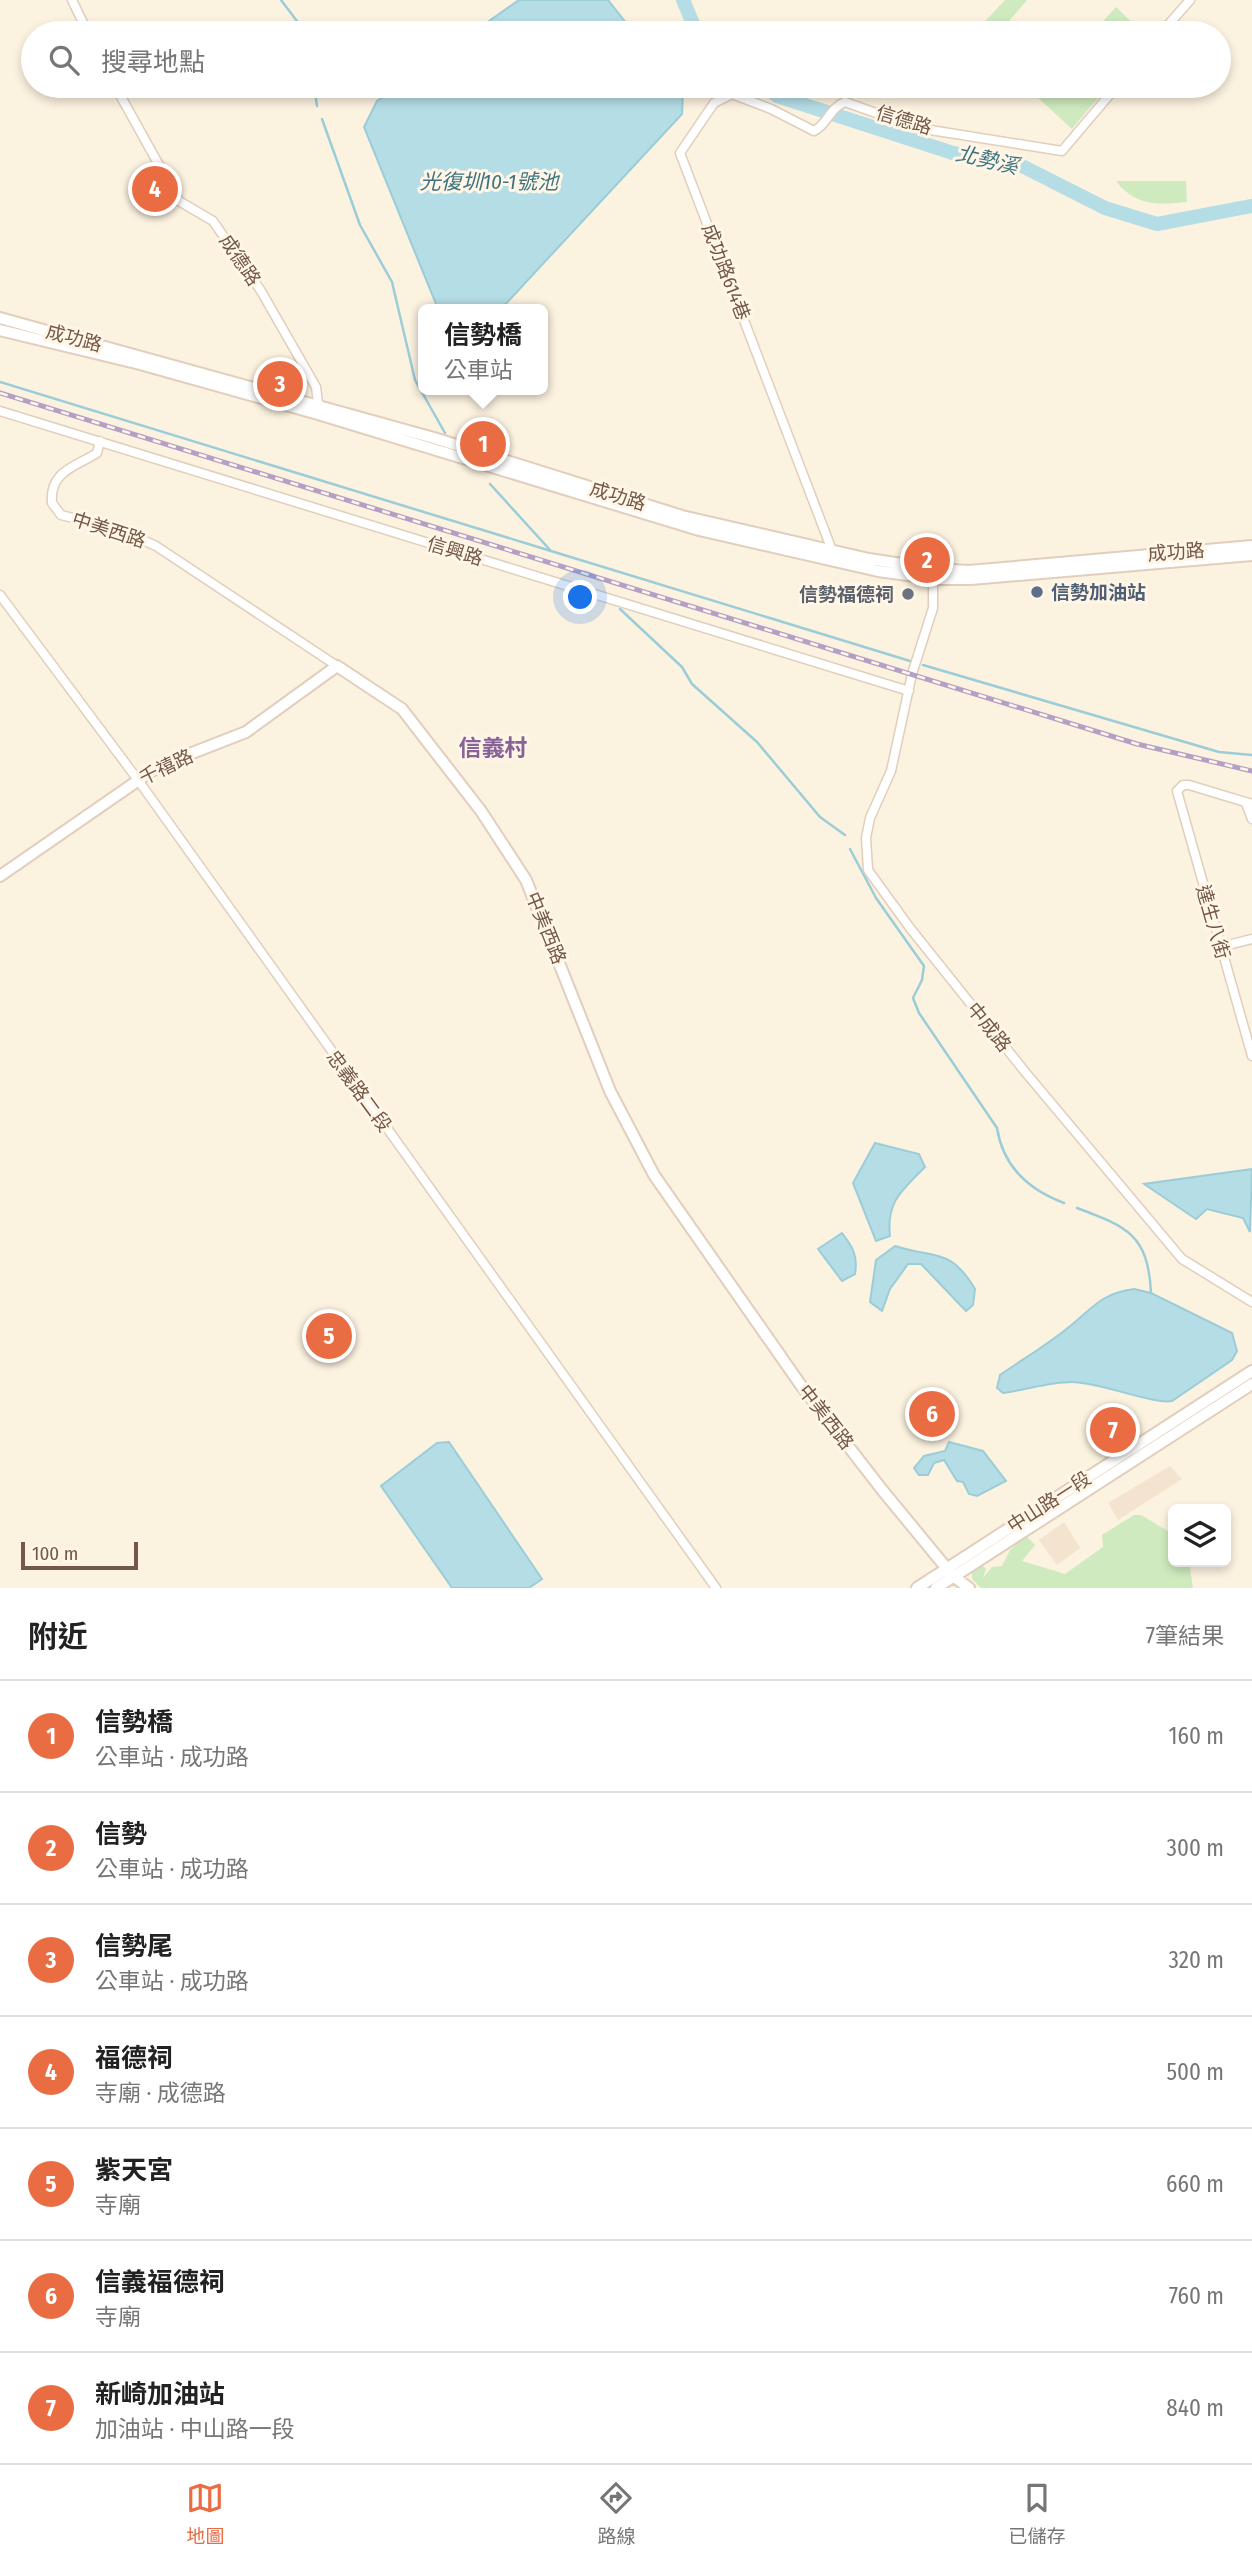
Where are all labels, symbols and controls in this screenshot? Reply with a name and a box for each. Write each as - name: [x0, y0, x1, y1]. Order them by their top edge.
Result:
- search box: [21, 21, 1231, 98]
- icon: search: [45, 41, 83, 79]
- text: 搜尋地點: [101, 47, 205, 78]
- street label: 信德路: [873, 101, 935, 139]
- water label: 北勢溪: [953, 140, 1024, 180]
- pin: 4: [132, 163, 178, 215]
- water label: 光復圳10-1號池: [420, 169, 560, 195]
- street label: 成功路614巷: [697, 221, 755, 323]
- street label: 成德路: [215, 230, 265, 290]
- popup: [418, 304, 548, 395]
- street label: 成功路: [43, 320, 105, 356]
- text: 信勢橋: [444, 320, 522, 351]
- text: 公車站: [444, 356, 513, 384]
- pin: 3: [257, 358, 303, 410]
- pin: 1: [460, 418, 506, 470]
- street label: 成功路: [587, 477, 649, 515]
- street label: 中美西路: [69, 507, 149, 553]
- street label: 信興路: [424, 532, 486, 570]
- pin: 2: [904, 534, 950, 586]
- street label: 成功路: [1147, 539, 1205, 565]
- your location: [563, 580, 597, 614]
- place label: 信勢加油站: [1051, 581, 1146, 604]
- place label: 信勢福德祠: [799, 583, 894, 606]
- marker: 信勢加油站: [1029, 584, 1045, 600]
- marker: 信勢福德祠: [900, 586, 916, 602]
- district label: 信義村: [459, 734, 528, 762]
- street label: 千禧路: [135, 744, 197, 790]
- street label: 達生八街: [1191, 882, 1235, 962]
- street label: 中美西路: [521, 888, 571, 968]
- street label: 中成路: [962, 998, 1016, 1056]
- street label: 忠義路二段: [322, 1046, 396, 1136]
- pin: 5: [306, 1310, 352, 1362]
- street label: 中美西路: [794, 1380, 858, 1454]
- pin: 6: [909, 1388, 955, 1440]
- pin: 7: [1090, 1404, 1136, 1456]
- street label: 中山路一段: [1003, 1466, 1095, 1538]
- map controls: [1168, 1504, 1231, 1567]
- button: layers: [1168, 1504, 1231, 1567]
- scale bar: [21, 1539, 138, 1571]
- text: 100 m: [32, 1542, 78, 1565]
- text: 附近: [28, 1619, 88, 1655]
- text: 7筆結果: [1146, 1622, 1224, 1650]
- text: 信勢橋: [95, 1707, 173, 1738]
- text: 1: [46, 1722, 56, 1750]
- text: 160 m: [1169, 1722, 1224, 1750]
- text: 公車站 · 成功路: [95, 1743, 249, 1771]
- text: 信勢: [95, 1819, 147, 1850]
- text: 2: [46, 1834, 56, 1862]
- text: 300 m: [1167, 1834, 1224, 1862]
- text: 公車站 · 成功路: [95, 1855, 249, 1883]
- text: 信勢尾: [95, 1931, 173, 1962]
- text: 3: [46, 1946, 56, 1974]
- text: 320 m: [1169, 1946, 1224, 1974]
- text: 公車站 · 成功路: [95, 1967, 249, 1995]
- text: 福德祠: [95, 2043, 173, 2074]
- text: 4: [45, 2058, 57, 2086]
- text: 500 m: [1166, 2058, 1224, 2086]
- text: 寺廟 · 成德路: [95, 2079, 226, 2107]
- text: 紫天宮: [95, 2155, 173, 2186]
- text: 5: [45, 2170, 57, 2198]
- text: 660 m: [1166, 2170, 1224, 2198]
- text: 寺廟: [95, 2191, 141, 2219]
- text: 信義福德祠: [95, 2267, 225, 2298]
- text: 6: [45, 2282, 57, 2310]
- text: 760 m: [1169, 2282, 1224, 2310]
- text: 寺廟: [95, 2303, 141, 2331]
- text: 新崎加油站: [95, 2379, 225, 2410]
- text: 7: [46, 2394, 56, 2422]
- text: 840 m: [1166, 2394, 1224, 2422]
- text: 加油站 · 中山路一段: [95, 2415, 295, 2443]
- tab: 地圖: [186, 2479, 225, 2548]
- tab: 路線: [597, 2479, 636, 2548]
- tab: 已儲存: [1008, 2479, 1066, 2548]

